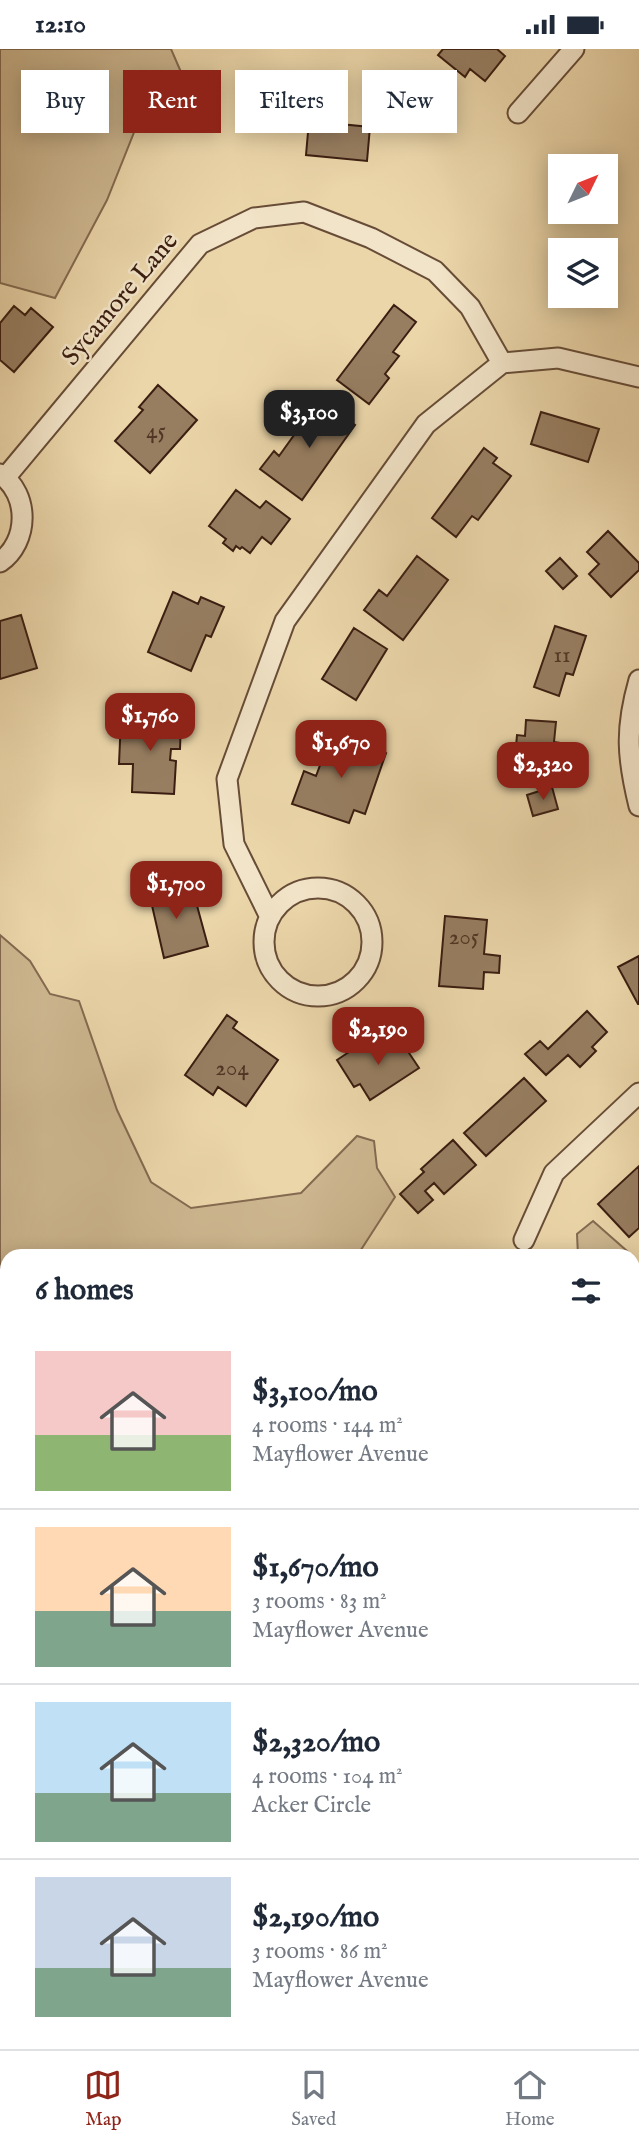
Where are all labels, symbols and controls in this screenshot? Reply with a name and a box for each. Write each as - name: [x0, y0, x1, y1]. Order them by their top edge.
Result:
- text: 12:10: [35, 8, 86, 41]
- chip: Buy: [21, 70, 109, 133]
- chip: Rent: [123, 70, 221, 133]
- chip: Filters: [235, 70, 348, 133]
- chip: New: [362, 70, 457, 133]
- north arrow: [548, 154, 618, 224]
- map controls: [548, 154, 618, 308]
- street label: Sycamore Lane: [55, 225, 186, 373]
- button: layers: [548, 238, 618, 308]
- pin: $3,100: [252, 391, 366, 450]
- text: $3,100: [280, 398, 338, 427]
- house number: 45: [146, 417, 166, 446]
- house number: 11: [553, 641, 571, 670]
- pin: $1,760: [93, 693, 207, 753]
- text: $1,760: [121, 701, 179, 730]
- pin: $1,670: [284, 721, 398, 780]
- text: $1,670: [311, 728, 371, 757]
- pin: $2,320: [486, 743, 600, 802]
- text: $2,320: [513, 750, 573, 779]
- pin: $1,700: [119, 861, 233, 921]
- text: $1,700: [146, 869, 206, 898]
- house number: 205: [449, 923, 479, 952]
- pin: $2,190: [321, 1007, 435, 1067]
- text: $2,190: [348, 1015, 408, 1044]
- house number: 204: [215, 1054, 249, 1083]
- text: 6 homes: [35, 1272, 134, 1310]
- icon: filters: [567, 1272, 605, 1310]
- text: $3,100/mo: [252, 1373, 378, 1411]
- icon: home: [91, 1379, 175, 1463]
- text: 4 rooms · 144 m²: [252, 1411, 403, 1440]
- text: Mayflower Avenue: [252, 1440, 429, 1469]
- text: $1,670/mo: [252, 1549, 379, 1587]
- icon: home: [91, 1555, 175, 1639]
- text: 3 rooms · 83 m²: [252, 1587, 387, 1616]
- text: Mayflower Avenue: [252, 1616, 429, 1645]
- text: $2,320/mo: [252, 1724, 380, 1762]
- icon: home: [91, 1730, 175, 1814]
- text: 4 rooms · 104 m²: [252, 1762, 403, 1791]
- text: Acker Circle: [252, 1791, 371, 1820]
- text: $2,190/mo: [252, 1899, 379, 1937]
- icon: home: [91, 1905, 175, 1989]
- text: 3 rooms · 86 m²: [252, 1937, 388, 1966]
- text: Mayflower Avenue: [252, 1966, 429, 1995]
- tab: Map: [84, 2066, 122, 2132]
- tab: Saved: [291, 2066, 336, 2132]
- tab: Home: [505, 2066, 555, 2132]

